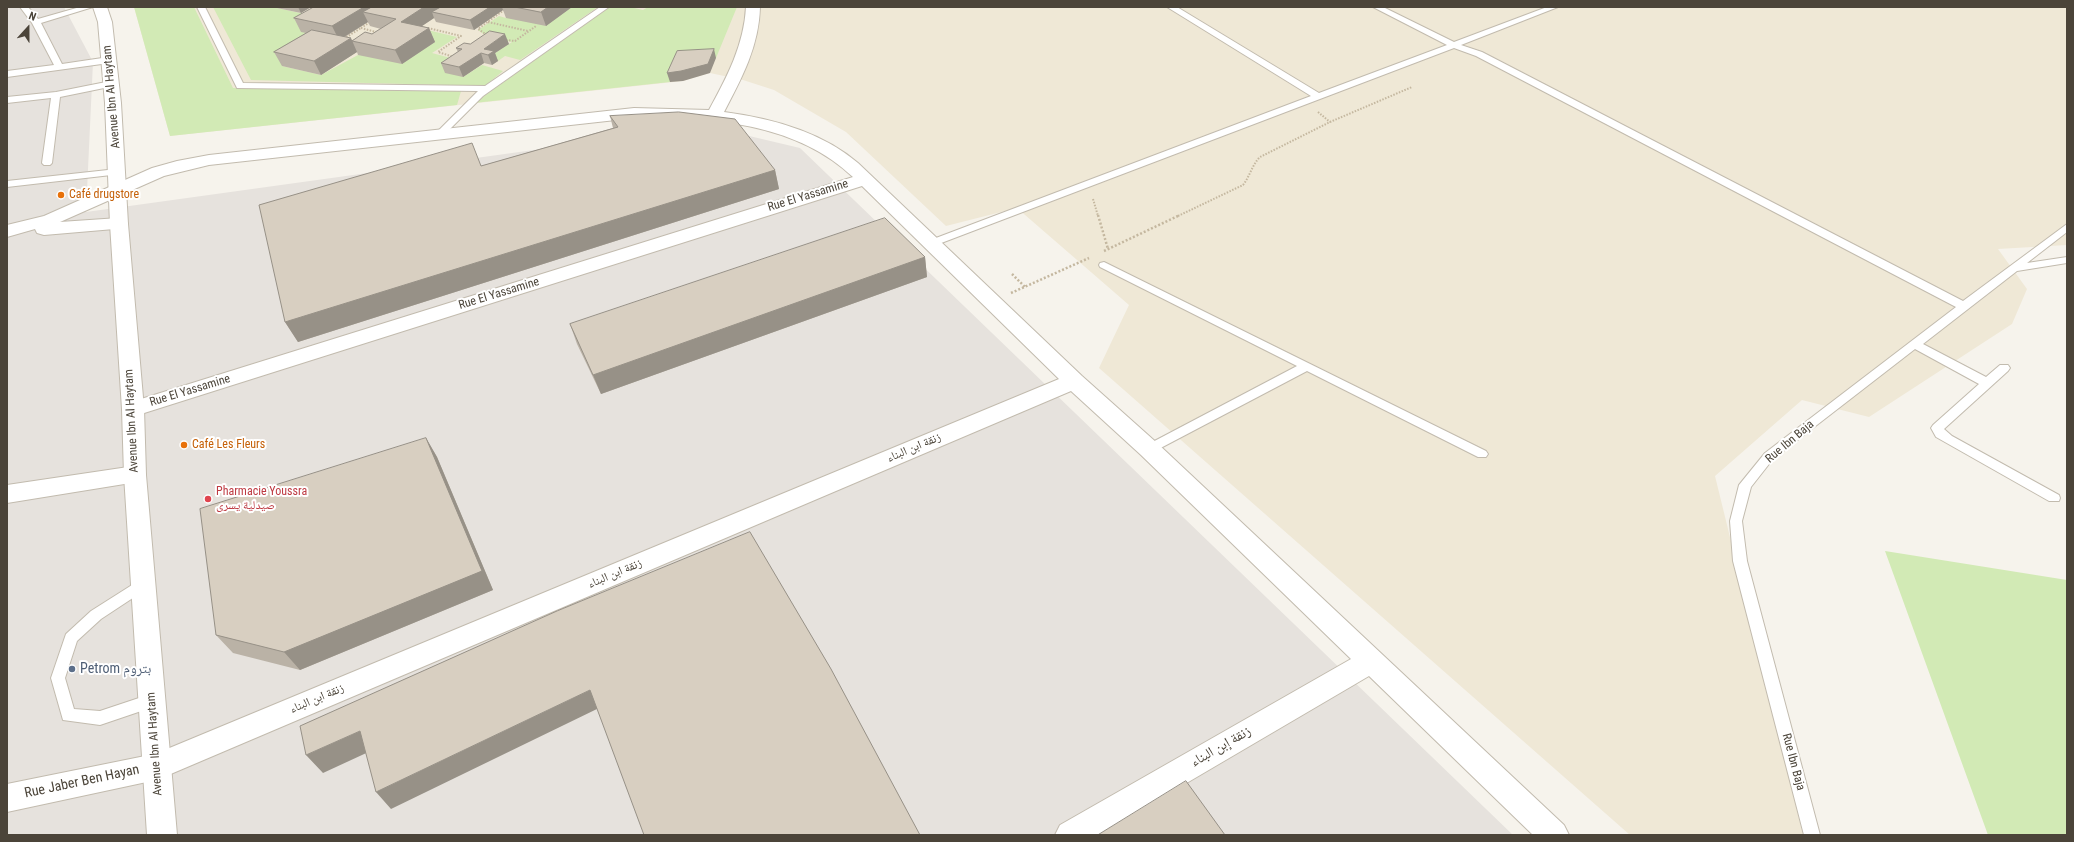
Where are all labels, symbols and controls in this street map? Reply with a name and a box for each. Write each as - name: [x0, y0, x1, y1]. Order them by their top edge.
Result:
- north arrow: [8, 8, 48, 48]
- text: N: [27, 9, 38, 24]
- street label: Avenue Ibn Al Haytam: [100, 45, 124, 149]
- street label: Rue El Yassamine: [766, 177, 850, 215]
- place label: Café drugstore: [69, 188, 139, 202]
- marker: Café drugstore: [56, 190, 66, 200]
- street label: Rue El Yassamine: [457, 275, 541, 313]
- street label: Avenue Ibn Al Haytam: [122, 369, 142, 473]
- street label: Rue El Yassamine: [148, 372, 232, 410]
- street label: Rue Ibn Baja: [1763, 418, 1817, 466]
- street label: زنقة ابن البناء: [885, 430, 943, 466]
- place label: Café Les Fleurs: [192, 438, 265, 452]
- marker: Café Les Fleurs: [179, 440, 189, 450]
- place label: Pharmacie Youssra صيدلية يسرى: [216, 485, 307, 513]
- marker: Pharmacie Youssra صيدلية يسرى: [203, 494, 213, 504]
- street label: زنقة ابن البناء: [586, 556, 644, 592]
- place label: Petrom بتروم: [80, 661, 151, 677]
- marker: Petrom بتروم: [67, 664, 77, 674]
- street label: زنقة ابن البناء: [288, 681, 346, 717]
- street label: Avenue Ibn Al Haytam: [144, 692, 166, 796]
- street label: زنقة إبن البناء: [1188, 723, 1254, 771]
- street label: Rue Ibn Baja: [1778, 732, 1808, 792]
- street label: Rue Jaber Ben Hayan: [23, 762, 141, 802]

